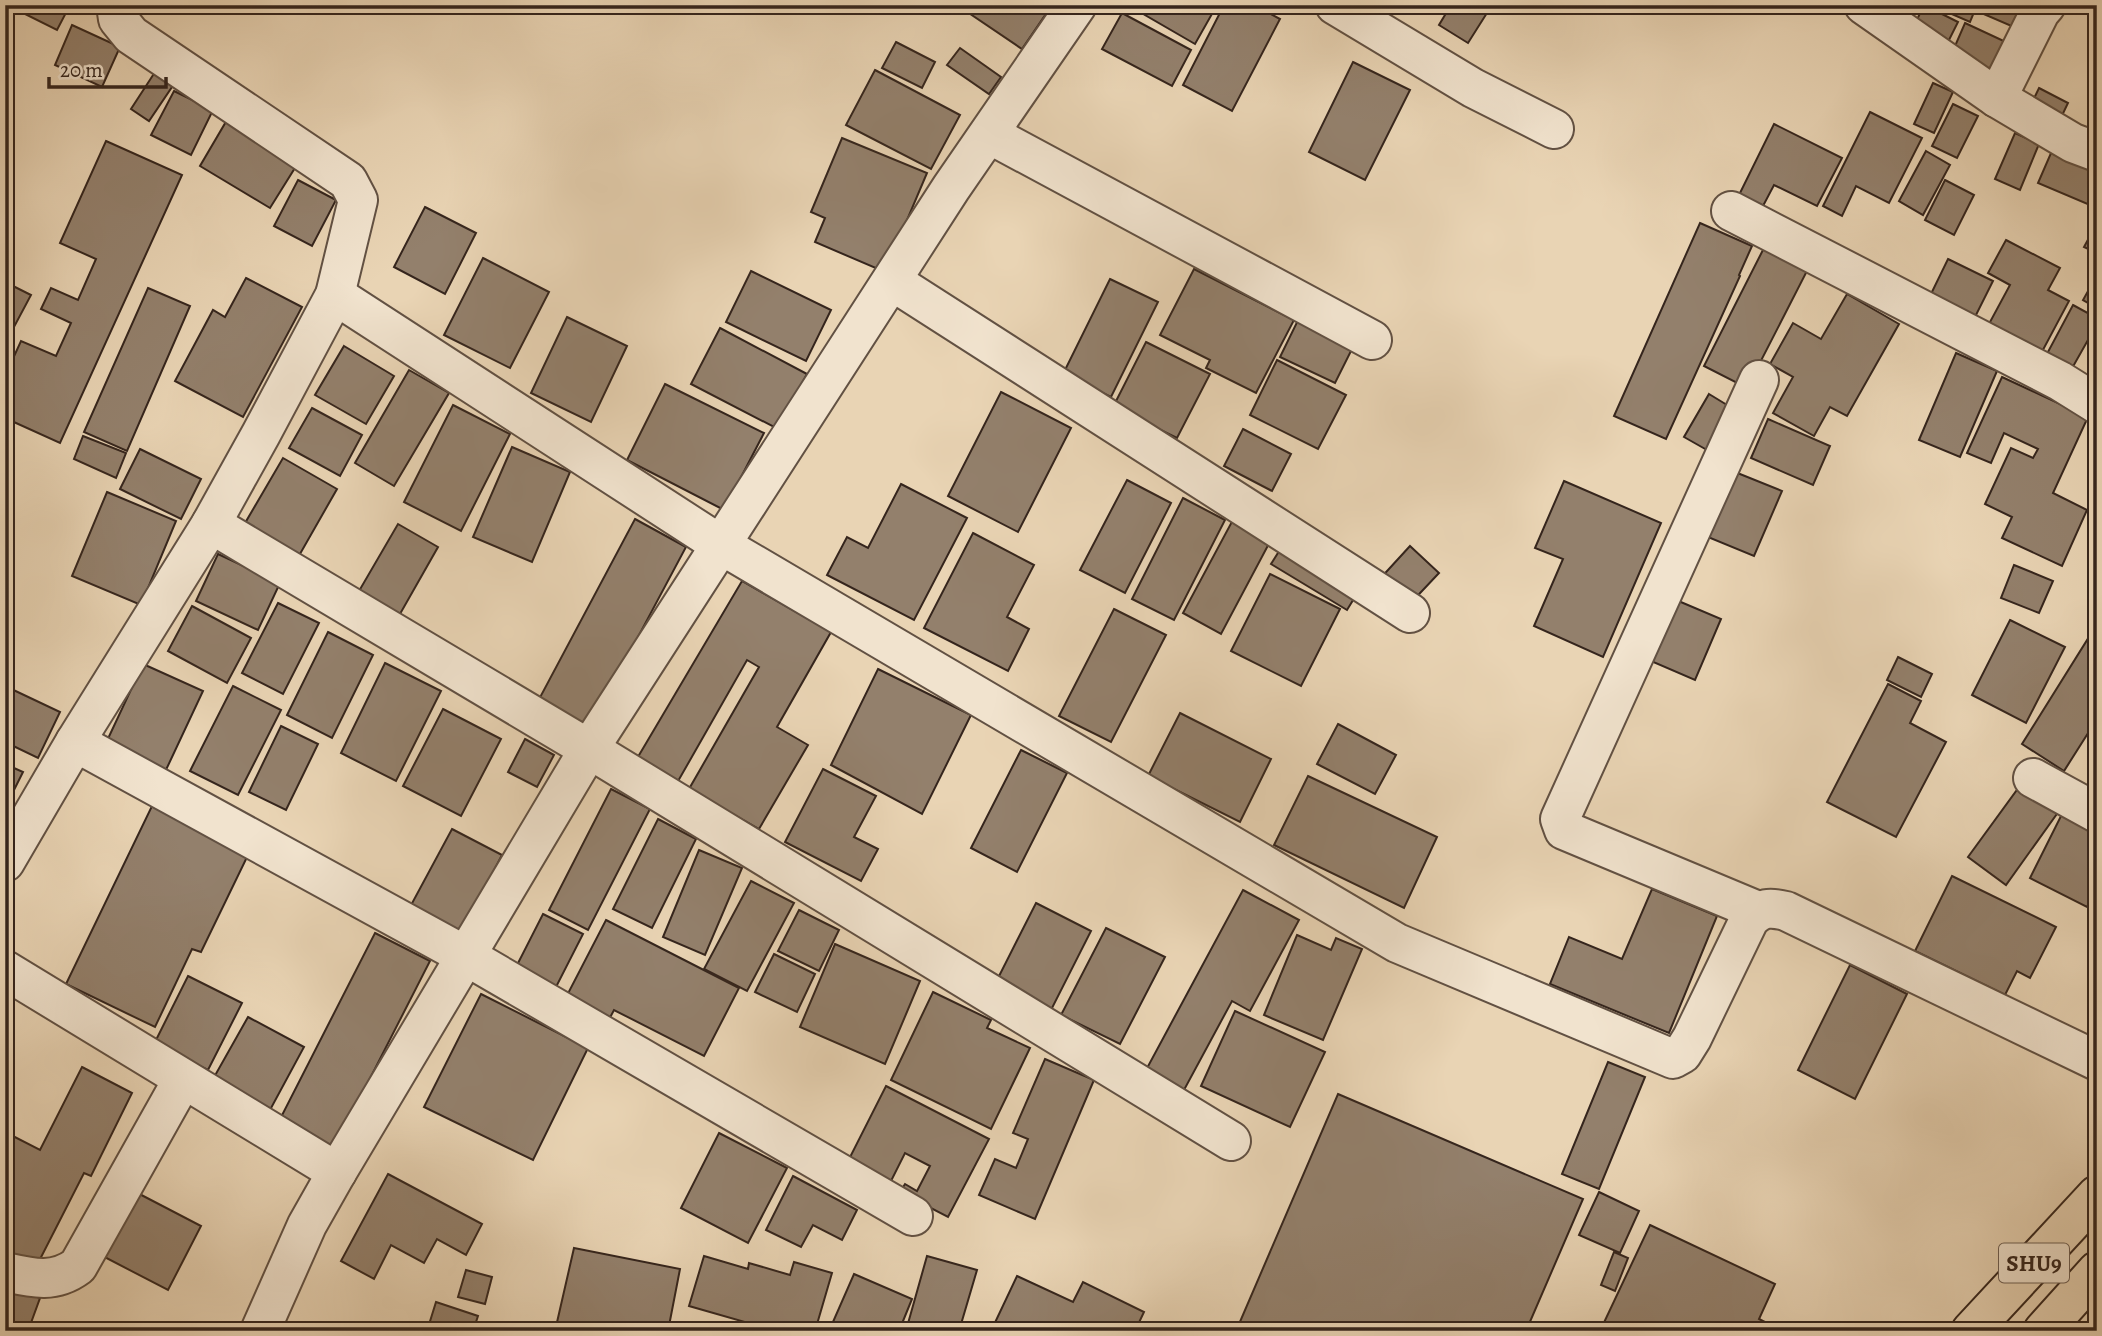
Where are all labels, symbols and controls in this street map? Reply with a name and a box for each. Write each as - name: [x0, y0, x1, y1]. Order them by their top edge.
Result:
- scale bar: [49, 46, 166, 90]
- text: 20 m: [60, 56, 103, 84]
- road number: SHU9: [1999, 1244, 2069, 1282]

